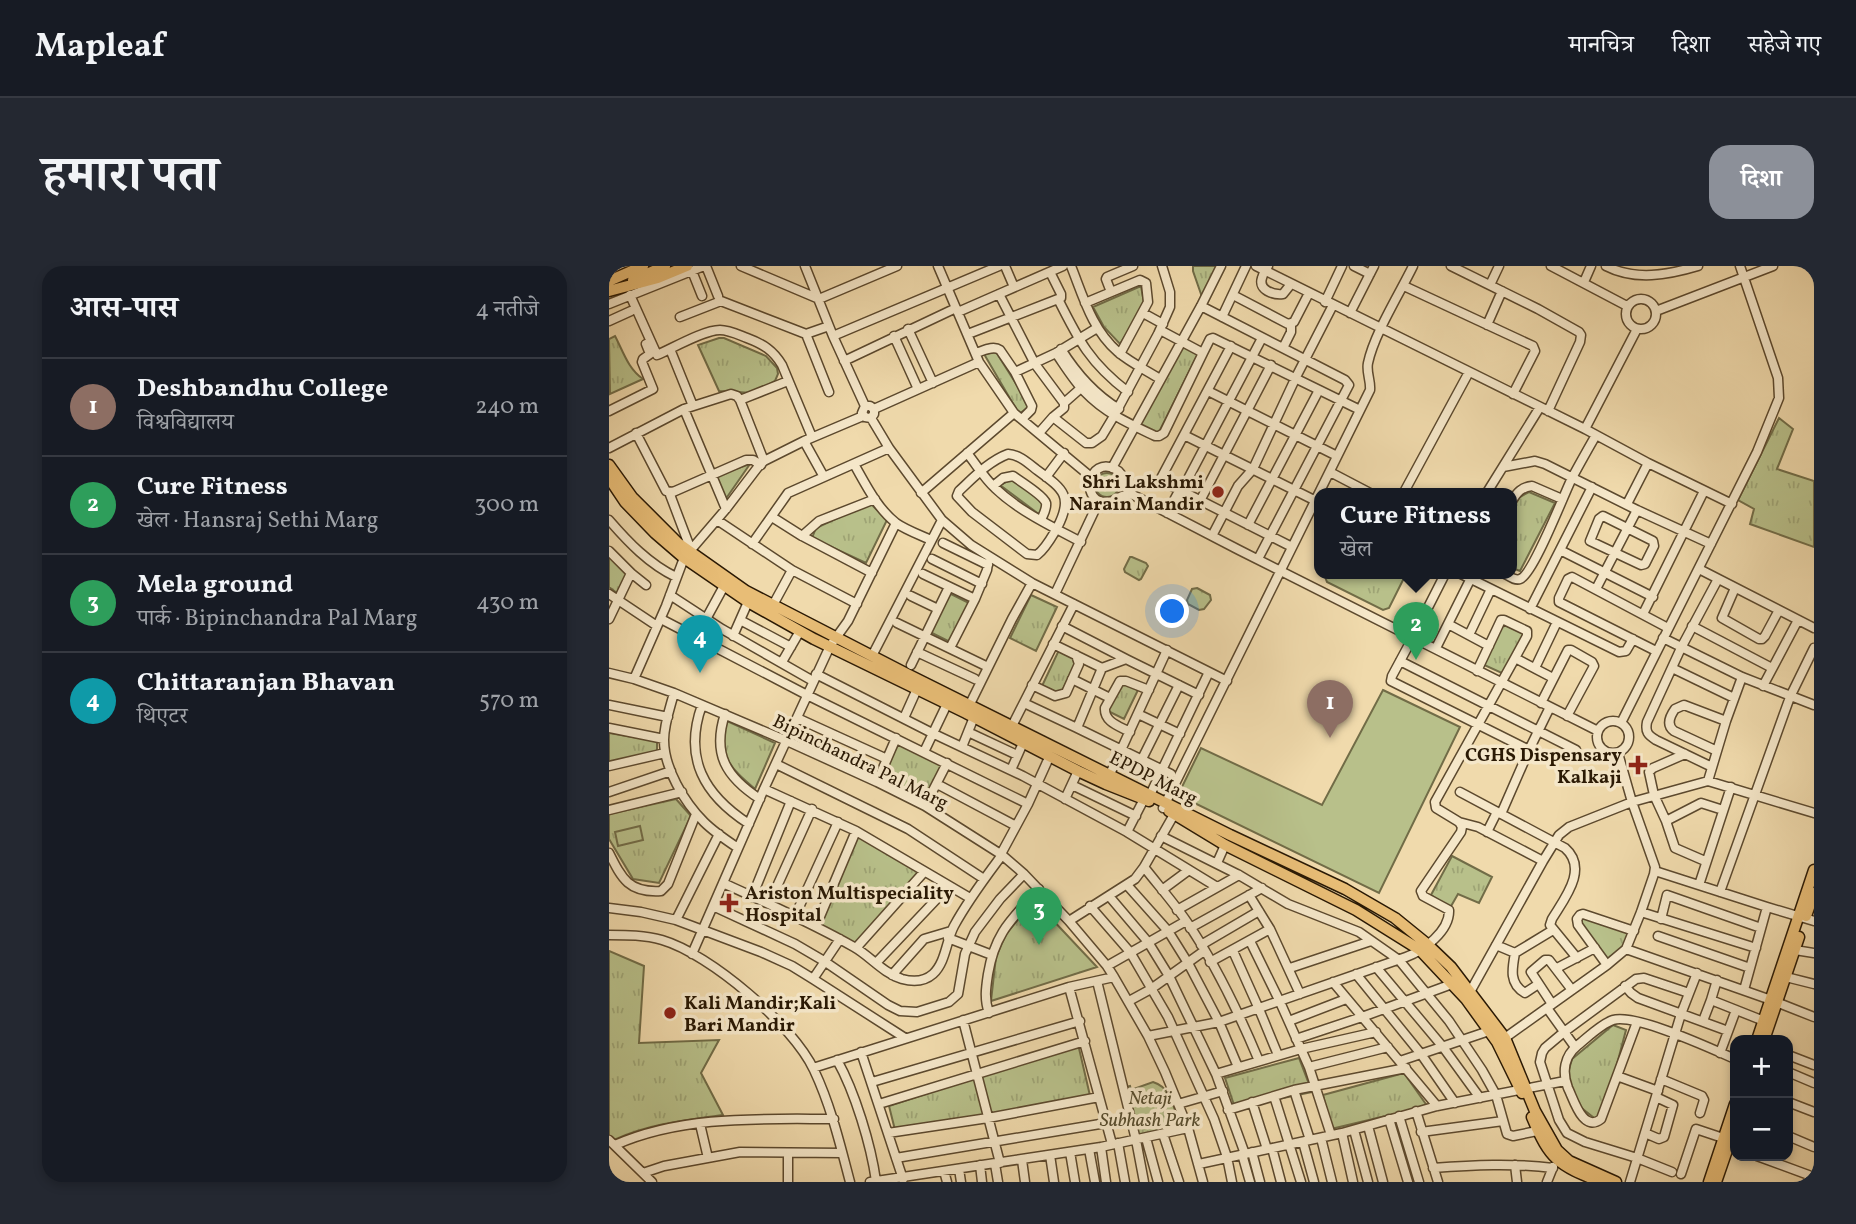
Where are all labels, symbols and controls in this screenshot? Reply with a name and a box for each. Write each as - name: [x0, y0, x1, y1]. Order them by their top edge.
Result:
- text: Mapleaf: [35, 25, 165, 71]
- text: मानचित्र: [1569, 29, 1634, 63]
- text: दिशा: [1672, 29, 1710, 63]
- text: सहेजे गए: [1748, 29, 1821, 63]
- text: हमारा पता: [42, 143, 219, 212]
- button: दिशा: [1709, 145, 1814, 219]
- text: आस-पास: [70, 288, 178, 330]
- text: 4 नतीजे: [475, 294, 539, 326]
- text: Deshbandhu College: [137, 371, 388, 407]
- text: 1: [88, 391, 98, 423]
- text: 240 m: [475, 391, 539, 423]
- text: विश्वविद्यालय: [137, 407, 234, 439]
- text: Cure Fitness: [137, 469, 288, 505]
- place label: Shri Lakshmi Narain Mandir: [1069, 470, 1204, 518]
- marker: Shri Lakshmi Narain Mandir: [1210, 484, 1226, 500]
- popup: [1314, 488, 1517, 579]
- text: 2: [87, 489, 99, 521]
- text: 300 m: [475, 489, 539, 521]
- text: Cure Fitness: [1340, 498, 1491, 534]
- text: खेल · Hansraj Sethi Marg: [137, 505, 378, 537]
- text: खेल: [1340, 534, 1372, 566]
- text: Mela ground: [137, 567, 293, 603]
- text: 3: [87, 587, 99, 619]
- text: 430 m: [476, 587, 539, 619]
- your location: [1155, 594, 1189, 628]
- pin: 2: [1393, 602, 1439, 660]
- text: पार्क · Bipinchandra Pal Marg: [137, 603, 418, 635]
- pin: 4: [677, 615, 723, 673]
- text: Chittaranjan Bhavan: [137, 665, 395, 701]
- pin: 1: [1307, 680, 1353, 738]
- text: 4: [86, 685, 100, 717]
- text: 570 m: [479, 685, 539, 717]
- text: थिएटर: [137, 701, 188, 733]
- street label: Bipinchandra Pal Marg: [768, 709, 952, 817]
- place label: CGHS Dispensary Kalkaji: [1465, 743, 1622, 791]
- street label: EPDP Marg: [1104, 745, 1202, 812]
- marker: CGHS Dispensary Kalkaji: [1628, 755, 1648, 775]
- place label: Ariston Multispeciality Hospital: [745, 881, 954, 929]
- pin: 3: [1016, 887, 1062, 945]
- marker: Ariston Multispeciality Hospital: [719, 893, 739, 913]
- place label: Kali Mandir;Kali Bari Mandir: [684, 991, 837, 1039]
- marker: Kali Mandir;Kali Bari Mandir: [662, 1005, 678, 1021]
- map controls: [1730, 1035, 1793, 1161]
- button: +: [1730, 1035, 1793, 1098]
- park label: Netaji Subhash Park: [1100, 1086, 1201, 1134]
- button: −: [1730, 1098, 1793, 1161]

